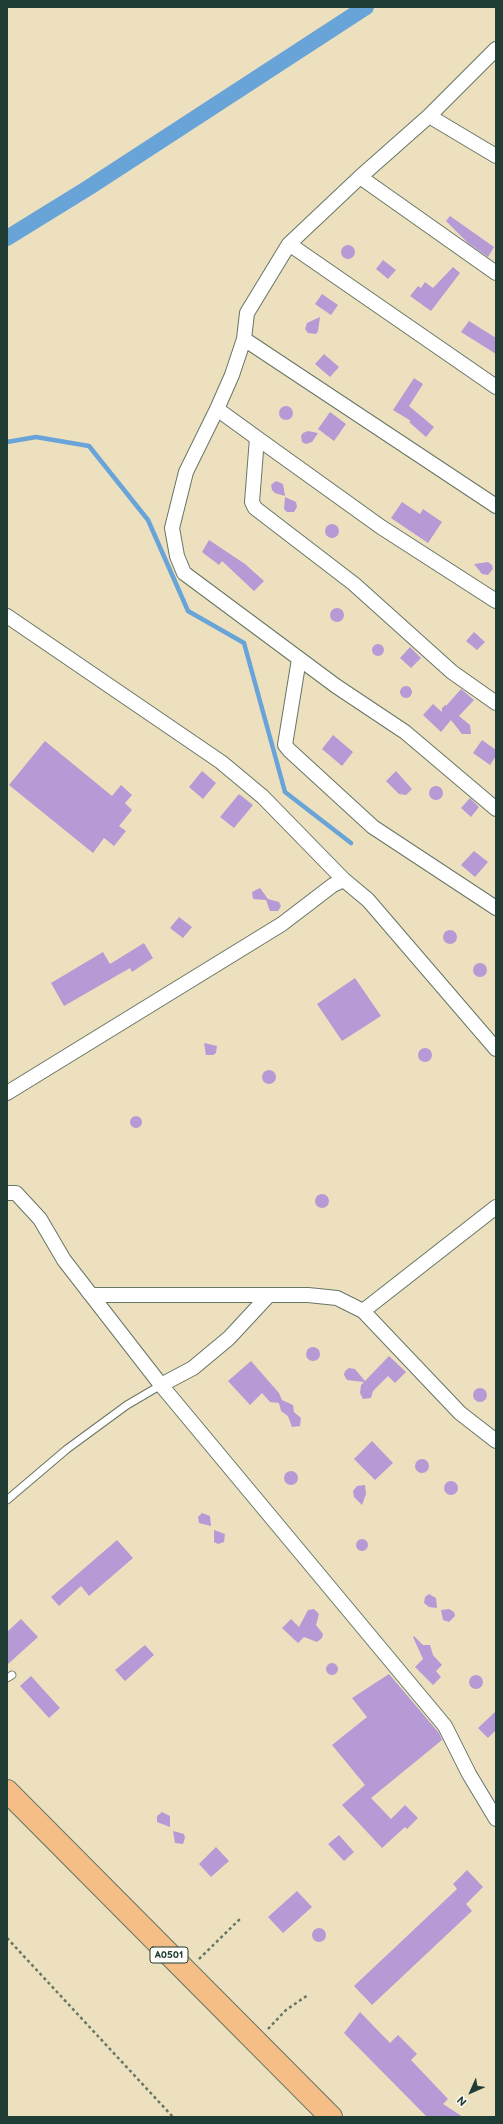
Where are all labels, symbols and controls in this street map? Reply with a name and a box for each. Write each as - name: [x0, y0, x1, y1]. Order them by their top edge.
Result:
- road number: A0501: [150, 1947, 188, 1963]
- north arrow: [451, 2072, 491, 2112]
- text: N: [455, 2093, 470, 2108]

